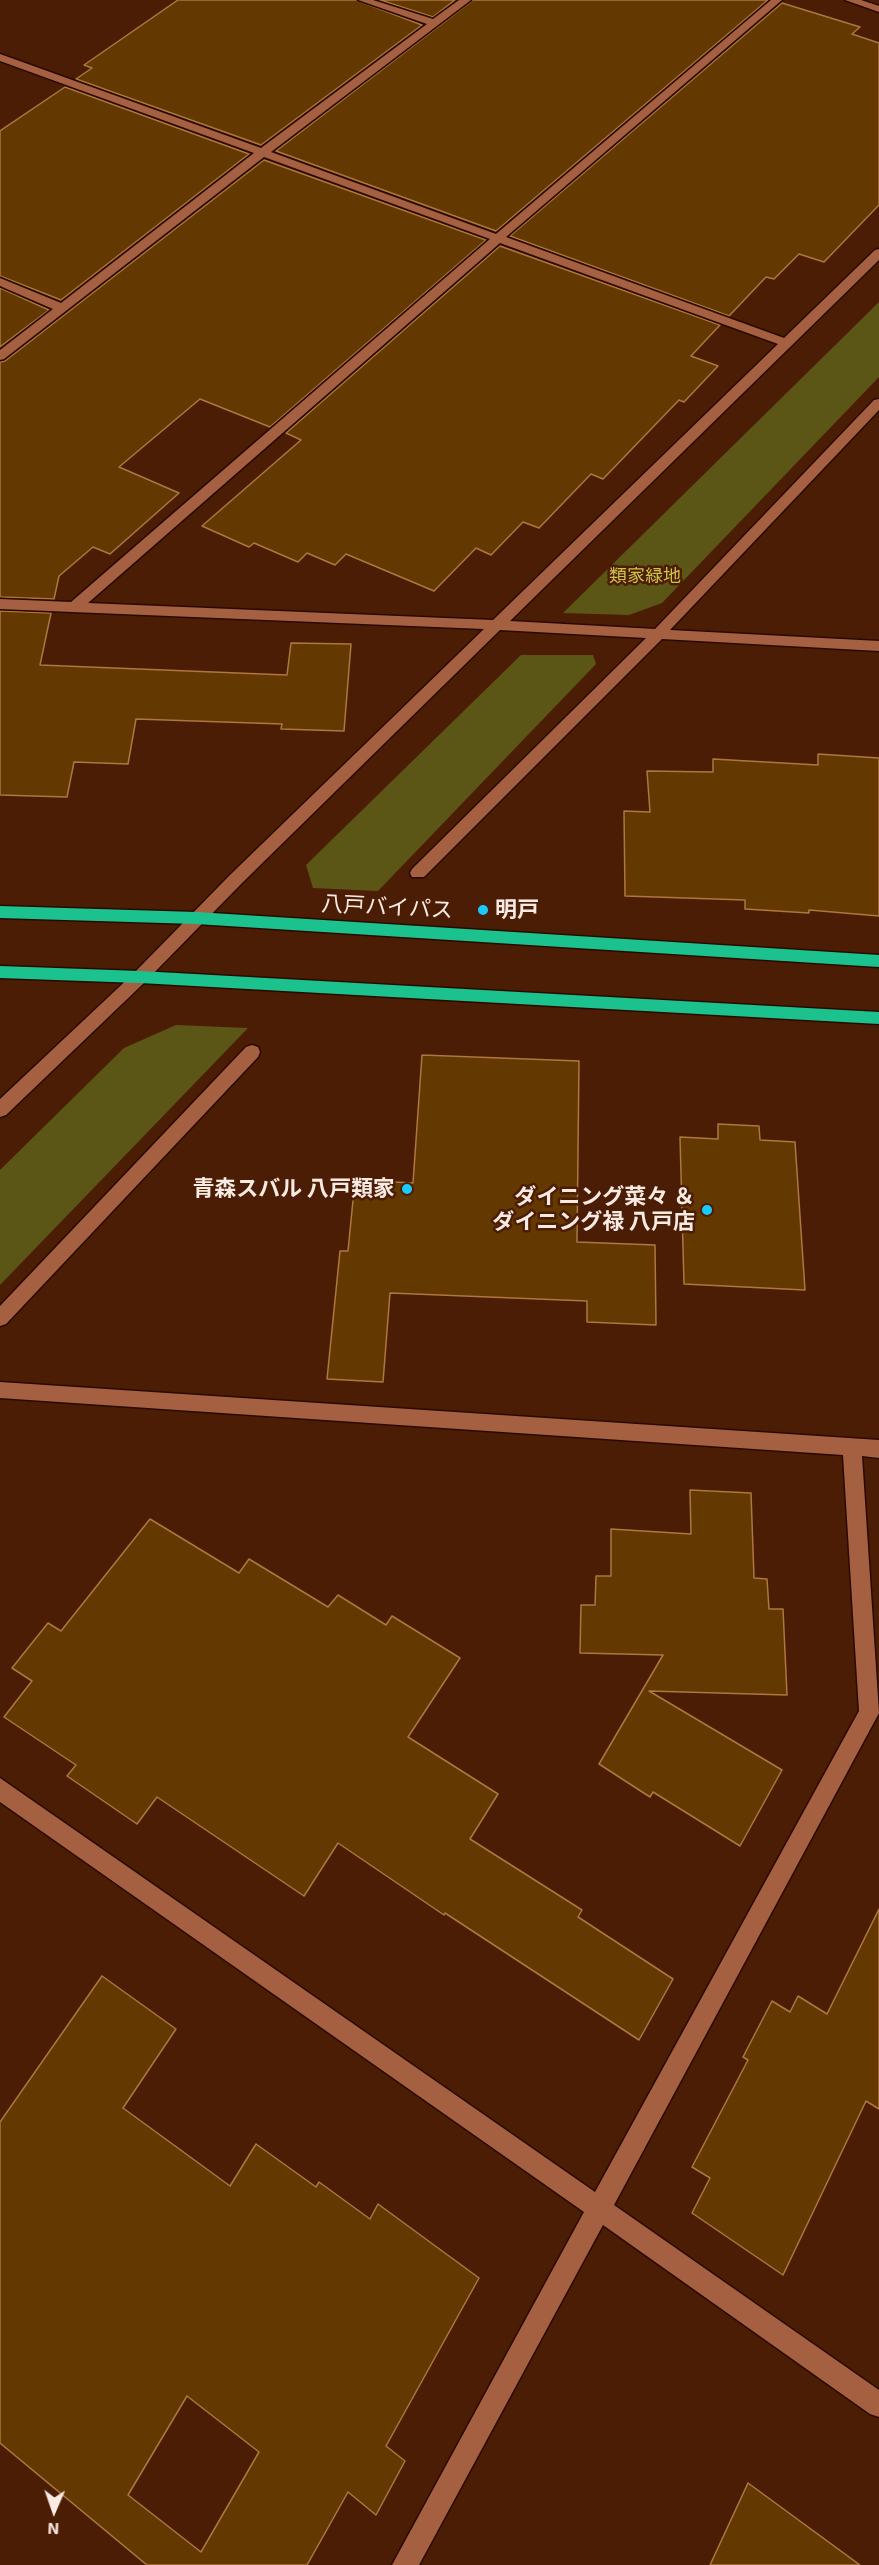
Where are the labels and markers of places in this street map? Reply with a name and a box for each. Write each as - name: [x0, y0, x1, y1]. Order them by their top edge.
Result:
- place label: 明戸: [495, 897, 539, 923]
- marker: 明戸: [476, 903, 490, 917]
- place label: 青森スバル 八戸類家: [192, 1176, 395, 1202]
- marker: 青森スバル 八戸類家: [400, 1182, 414, 1196]
- place label: ダイニング菜々 ＆ ダイニング禄 八戸店: [492, 1184, 695, 1236]
- marker: ダイニング菜々 ＆ ダイニング禄 八戸店: [700, 1203, 714, 1217]

